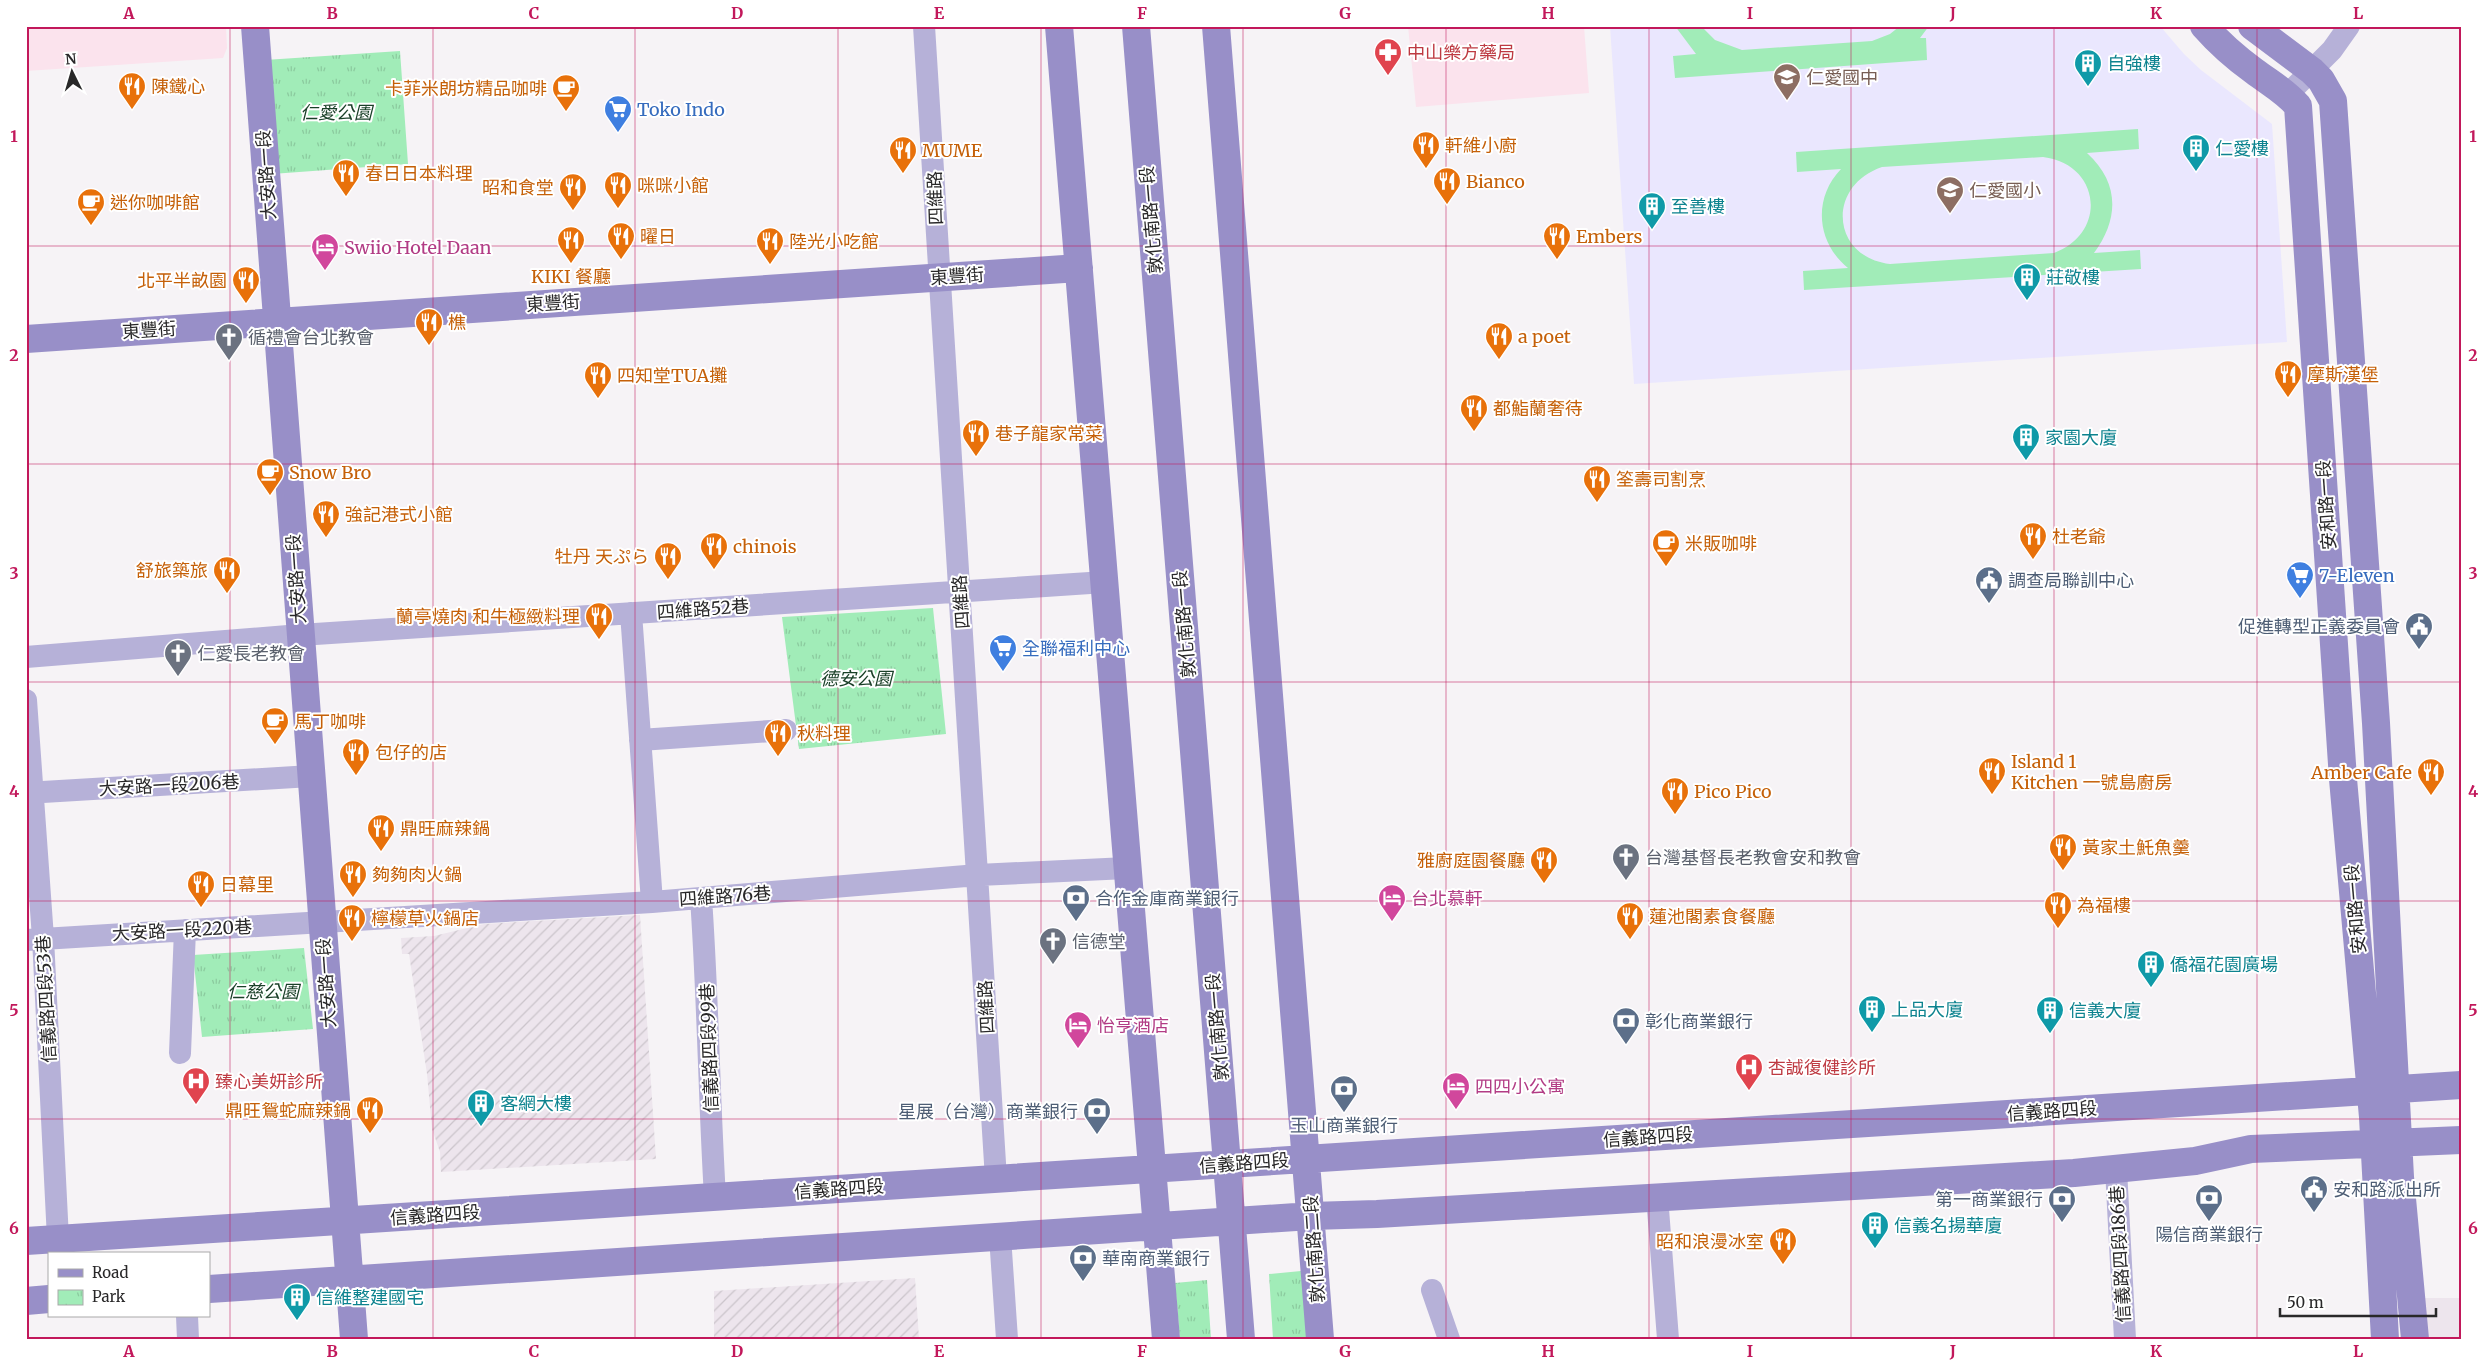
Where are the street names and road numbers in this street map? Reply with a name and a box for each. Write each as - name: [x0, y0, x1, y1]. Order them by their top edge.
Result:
- street label: 大安路一段: [251, 129, 281, 221]
- street label: 敦化南路一段: [1135, 165, 1167, 275]
- street label: 四維路: [923, 171, 947, 225]
- street label: 東豐街: [929, 263, 985, 289]
- street label: 東豐街: [525, 290, 581, 316]
- street label: 東豐街: [121, 317, 177, 343]
- street label: 安和路一段: [2311, 459, 2341, 551]
- street label: 大安路一段: [281, 533, 311, 625]
- street label: 敦化南路一段: [1168, 569, 1200, 679]
- street label: 四維路: [948, 574, 974, 630]
- street label: 四維路52巷: [656, 594, 750, 624]
- street label: 大安路一段206巷: [98, 770, 240, 800]
- street label: 安和路一段: [2340, 863, 2370, 955]
- street label: 四維路76巷: [678, 881, 772, 911]
- street label: 大安路一段220巷: [111, 915, 253, 945]
- street label: 信義路四段53巷: [31, 934, 61, 1064]
- street label: 大安路一段: [311, 937, 341, 1029]
- street label: 敦化南路一段: [1201, 972, 1233, 1082]
- street label: 四維路: [973, 979, 999, 1035]
- street label: 信義路四段99巷: [695, 983, 723, 1113]
- street label: 信義路四段: [2006, 1096, 2098, 1126]
- street label: 信義路四段: [1602, 1122, 1694, 1152]
- street label: 信義路四段: [1198, 1148, 1290, 1178]
- street label: 信義路四段: [793, 1174, 885, 1204]
- street label: 信義路四段186巷: [2105, 1185, 2135, 1323]
- street label: 敦化南路二段: [1299, 1194, 1329, 1304]
- street label: 信義路四段: [389, 1200, 481, 1230]

